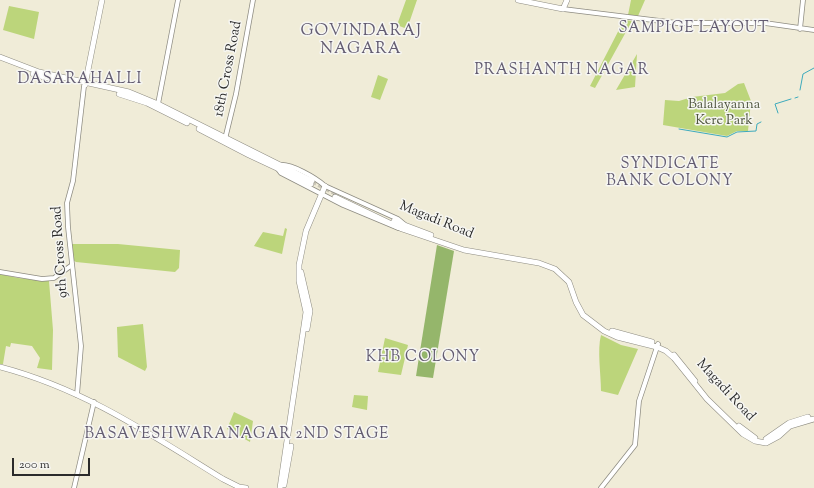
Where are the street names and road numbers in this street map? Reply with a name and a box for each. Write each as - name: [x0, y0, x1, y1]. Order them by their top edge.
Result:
- street label: 18th Cross Road: [211, 20, 247, 118]
- street label: Magadi Road: [396, 198, 476, 244]
- street label: 9th Cross Road: [49, 205, 73, 299]
- street label: Magadi Road: [692, 357, 758, 425]

